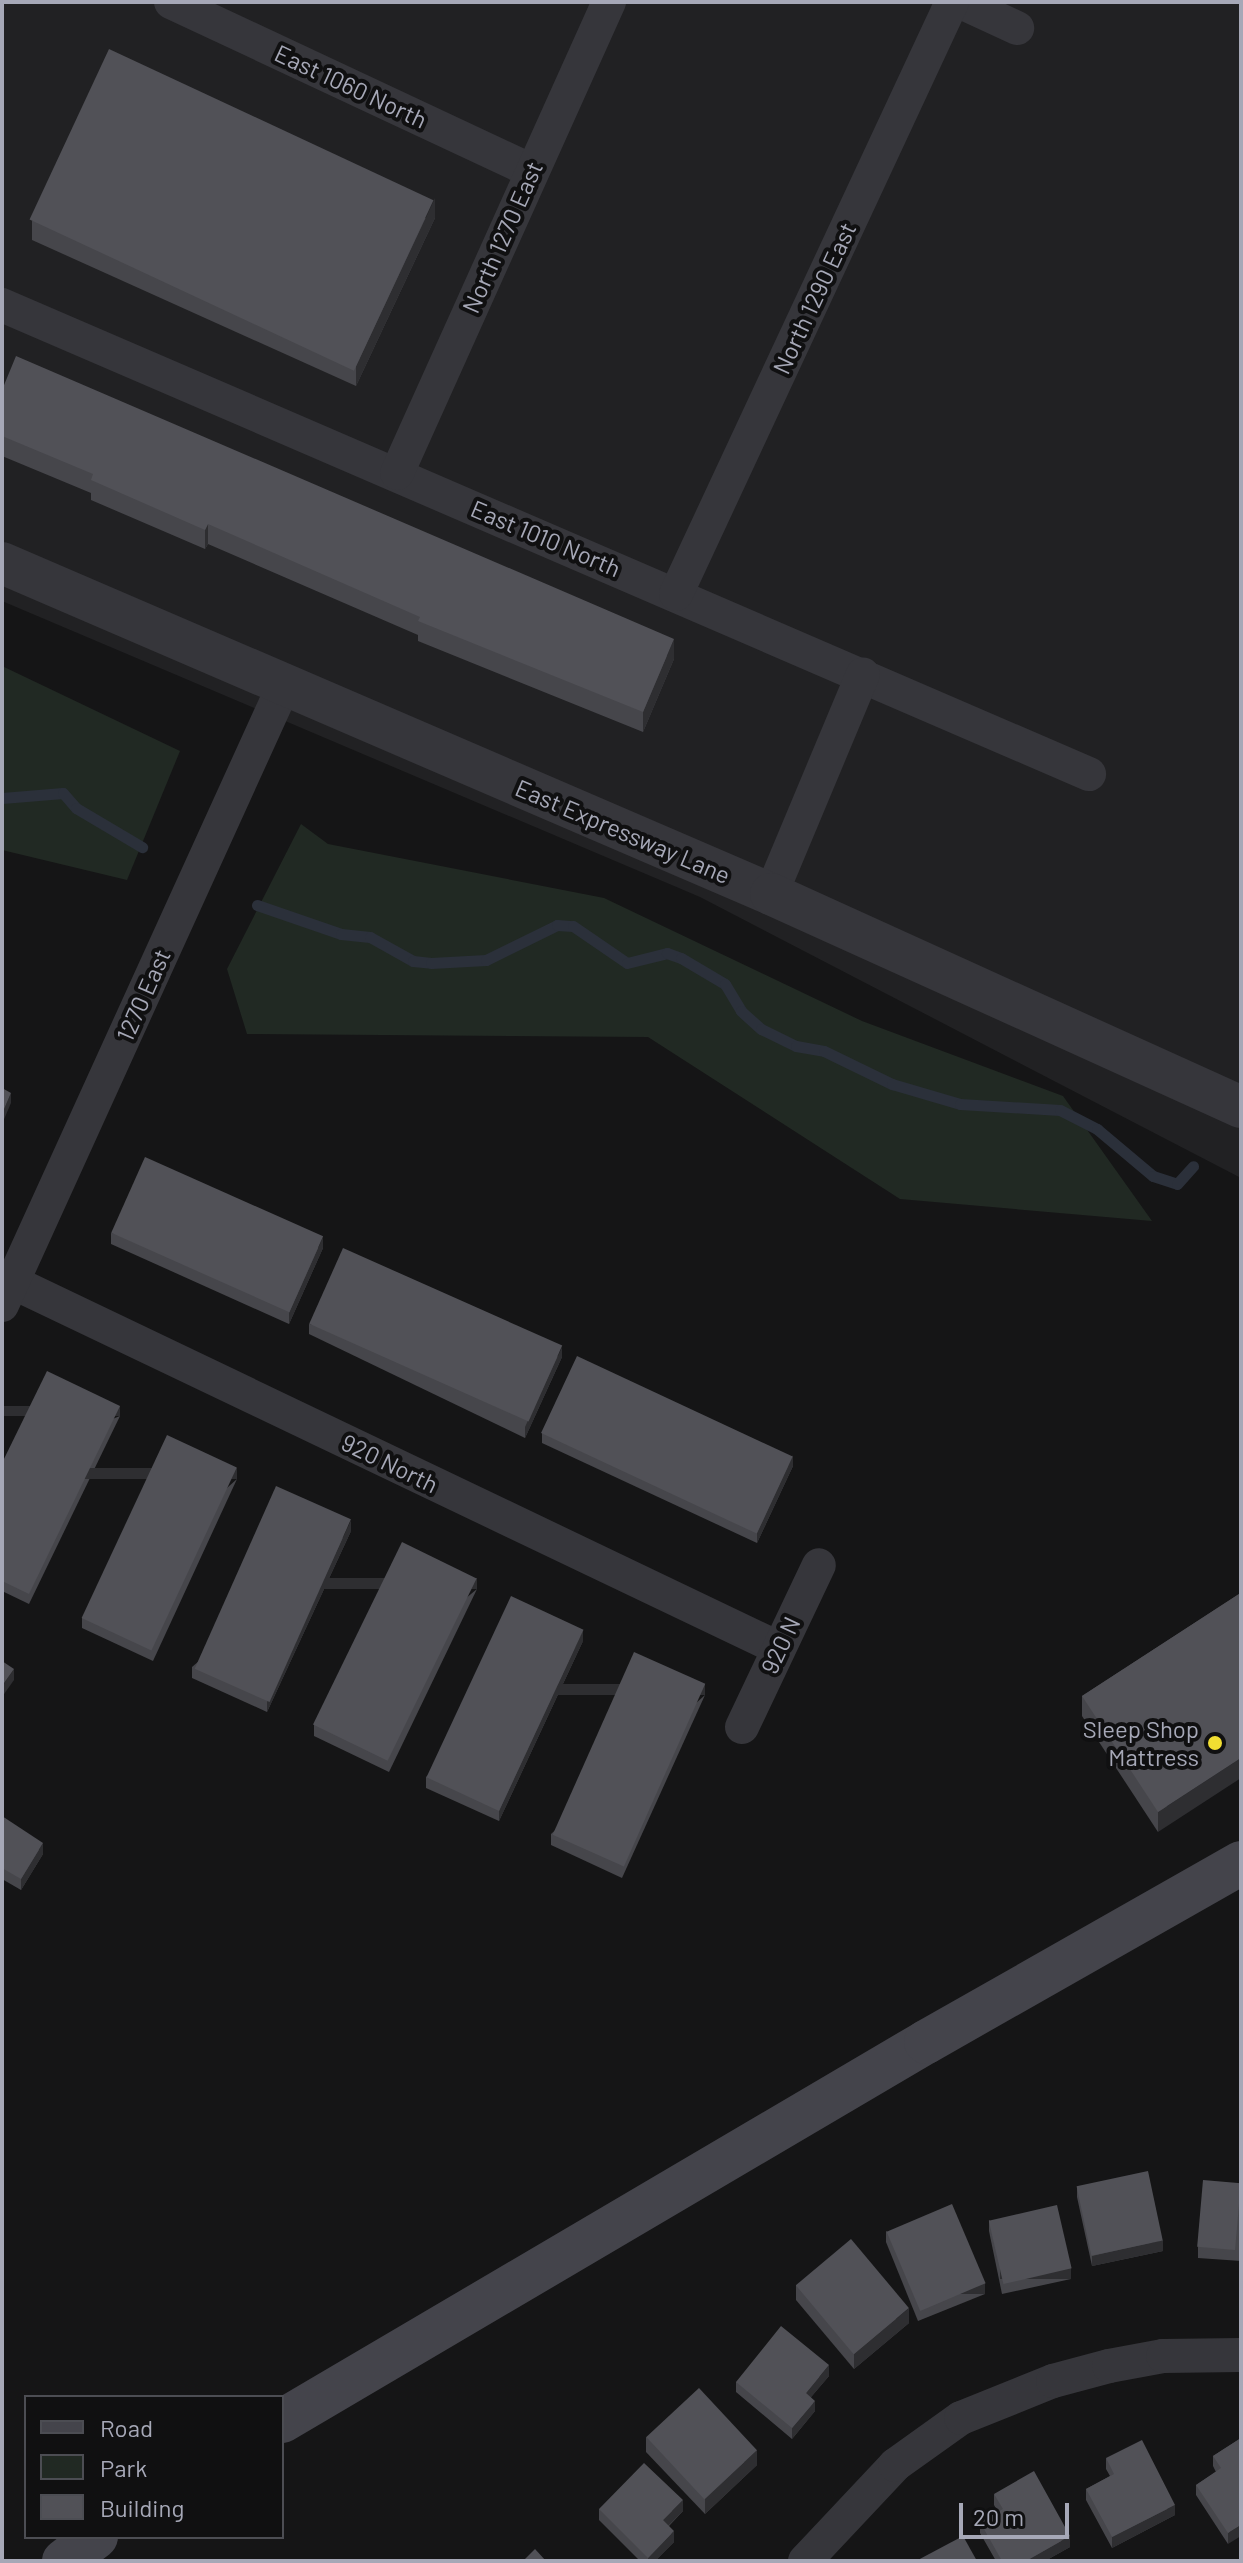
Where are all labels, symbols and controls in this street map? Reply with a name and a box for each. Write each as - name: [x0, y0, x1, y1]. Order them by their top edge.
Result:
- street label: East 1060 North: [270, 38, 432, 134]
- street label: North 1270 East: [456, 157, 548, 317]
- street label: North 1290 East: [766, 218, 862, 378]
- street label: East 1010 North: [467, 493, 625, 583]
- street label: East Expressway Lane: [511, 773, 735, 889]
- street label: 1270 East: [110, 944, 176, 1046]
- street label: 920 North: [337, 1427, 443, 1499]
- street label: 920 N: [754, 1612, 806, 1678]
- place label: Sleep Shop Mattress: [1083, 1715, 1199, 1771]
- marker: Sleep Shop Mattress: [1206, 1734, 1224, 1752]
- legend: [24, 2395, 284, 2539]
- text: Road: [100, 2413, 153, 2442]
- text: Park: [100, 2453, 147, 2482]
- scale bar: [963, 2487, 1073, 2537]
- text: Building: [100, 2493, 184, 2522]
- text: 20 m: [973, 2502, 1024, 2531]

